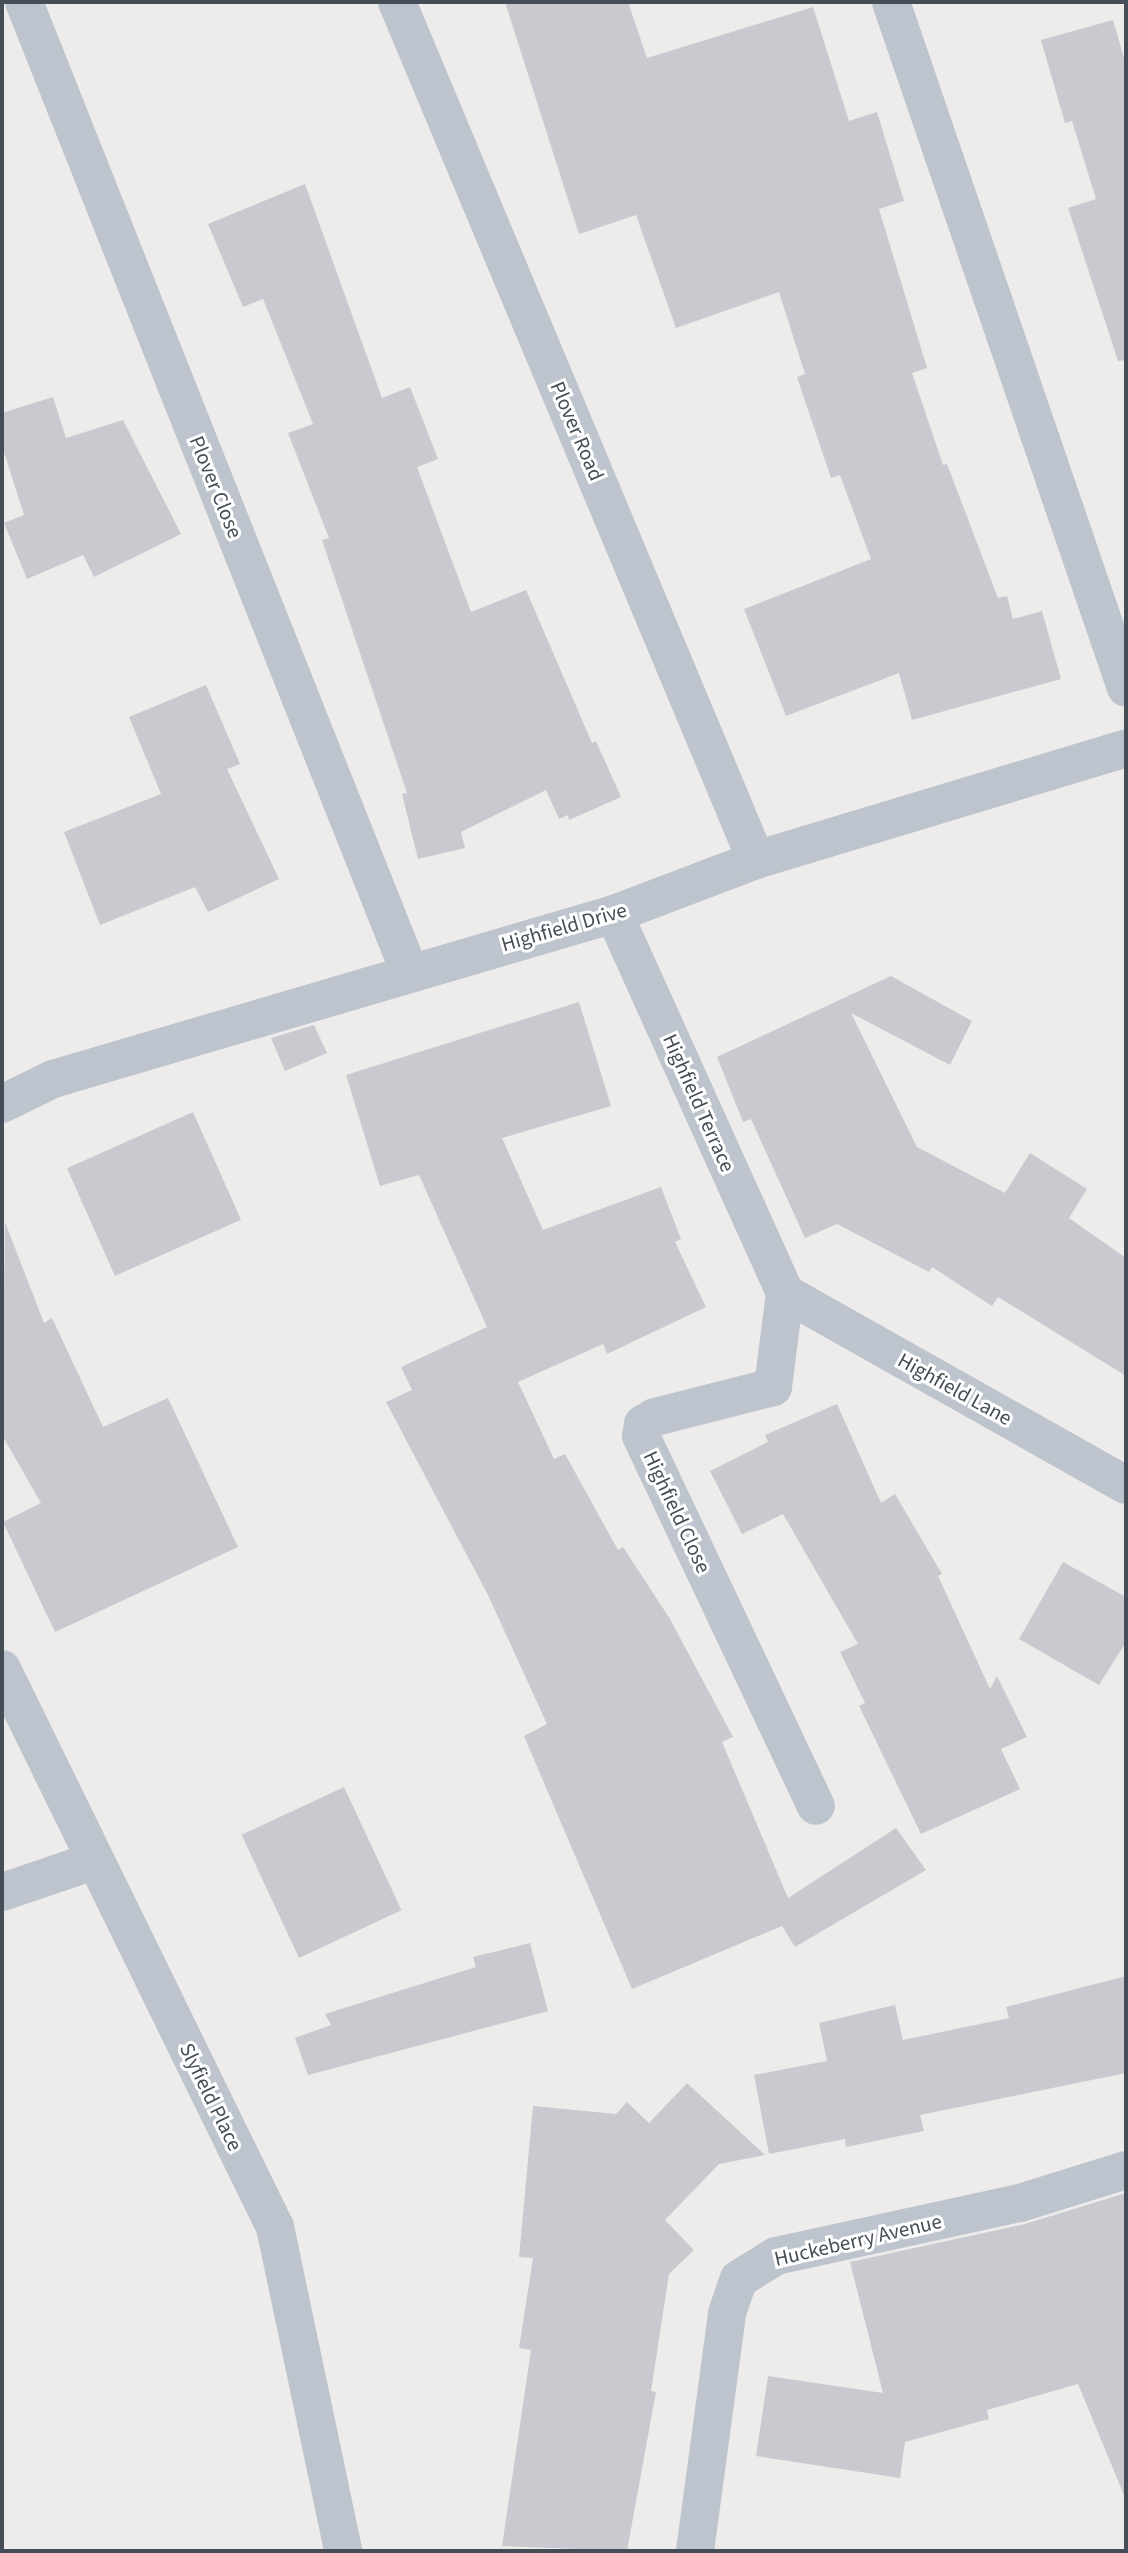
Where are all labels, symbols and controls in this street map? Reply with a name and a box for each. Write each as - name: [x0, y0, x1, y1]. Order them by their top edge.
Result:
- street label: Plover Road: [545, 378, 609, 484]
- street label: Plover Close: [184, 432, 248, 542]
- street label: Highfield Drive: [498, 897, 630, 957]
- street label: Highfield Terrace: [657, 1030, 741, 1176]
- street label: Highfield Lane: [894, 1347, 1016, 1431]
- street label: Highfield Close: [638, 1447, 716, 1577]
- street label: Slyfield Place: [174, 2039, 248, 2155]
- street label: Huckeberry Avenue: [772, 2208, 944, 2272]

